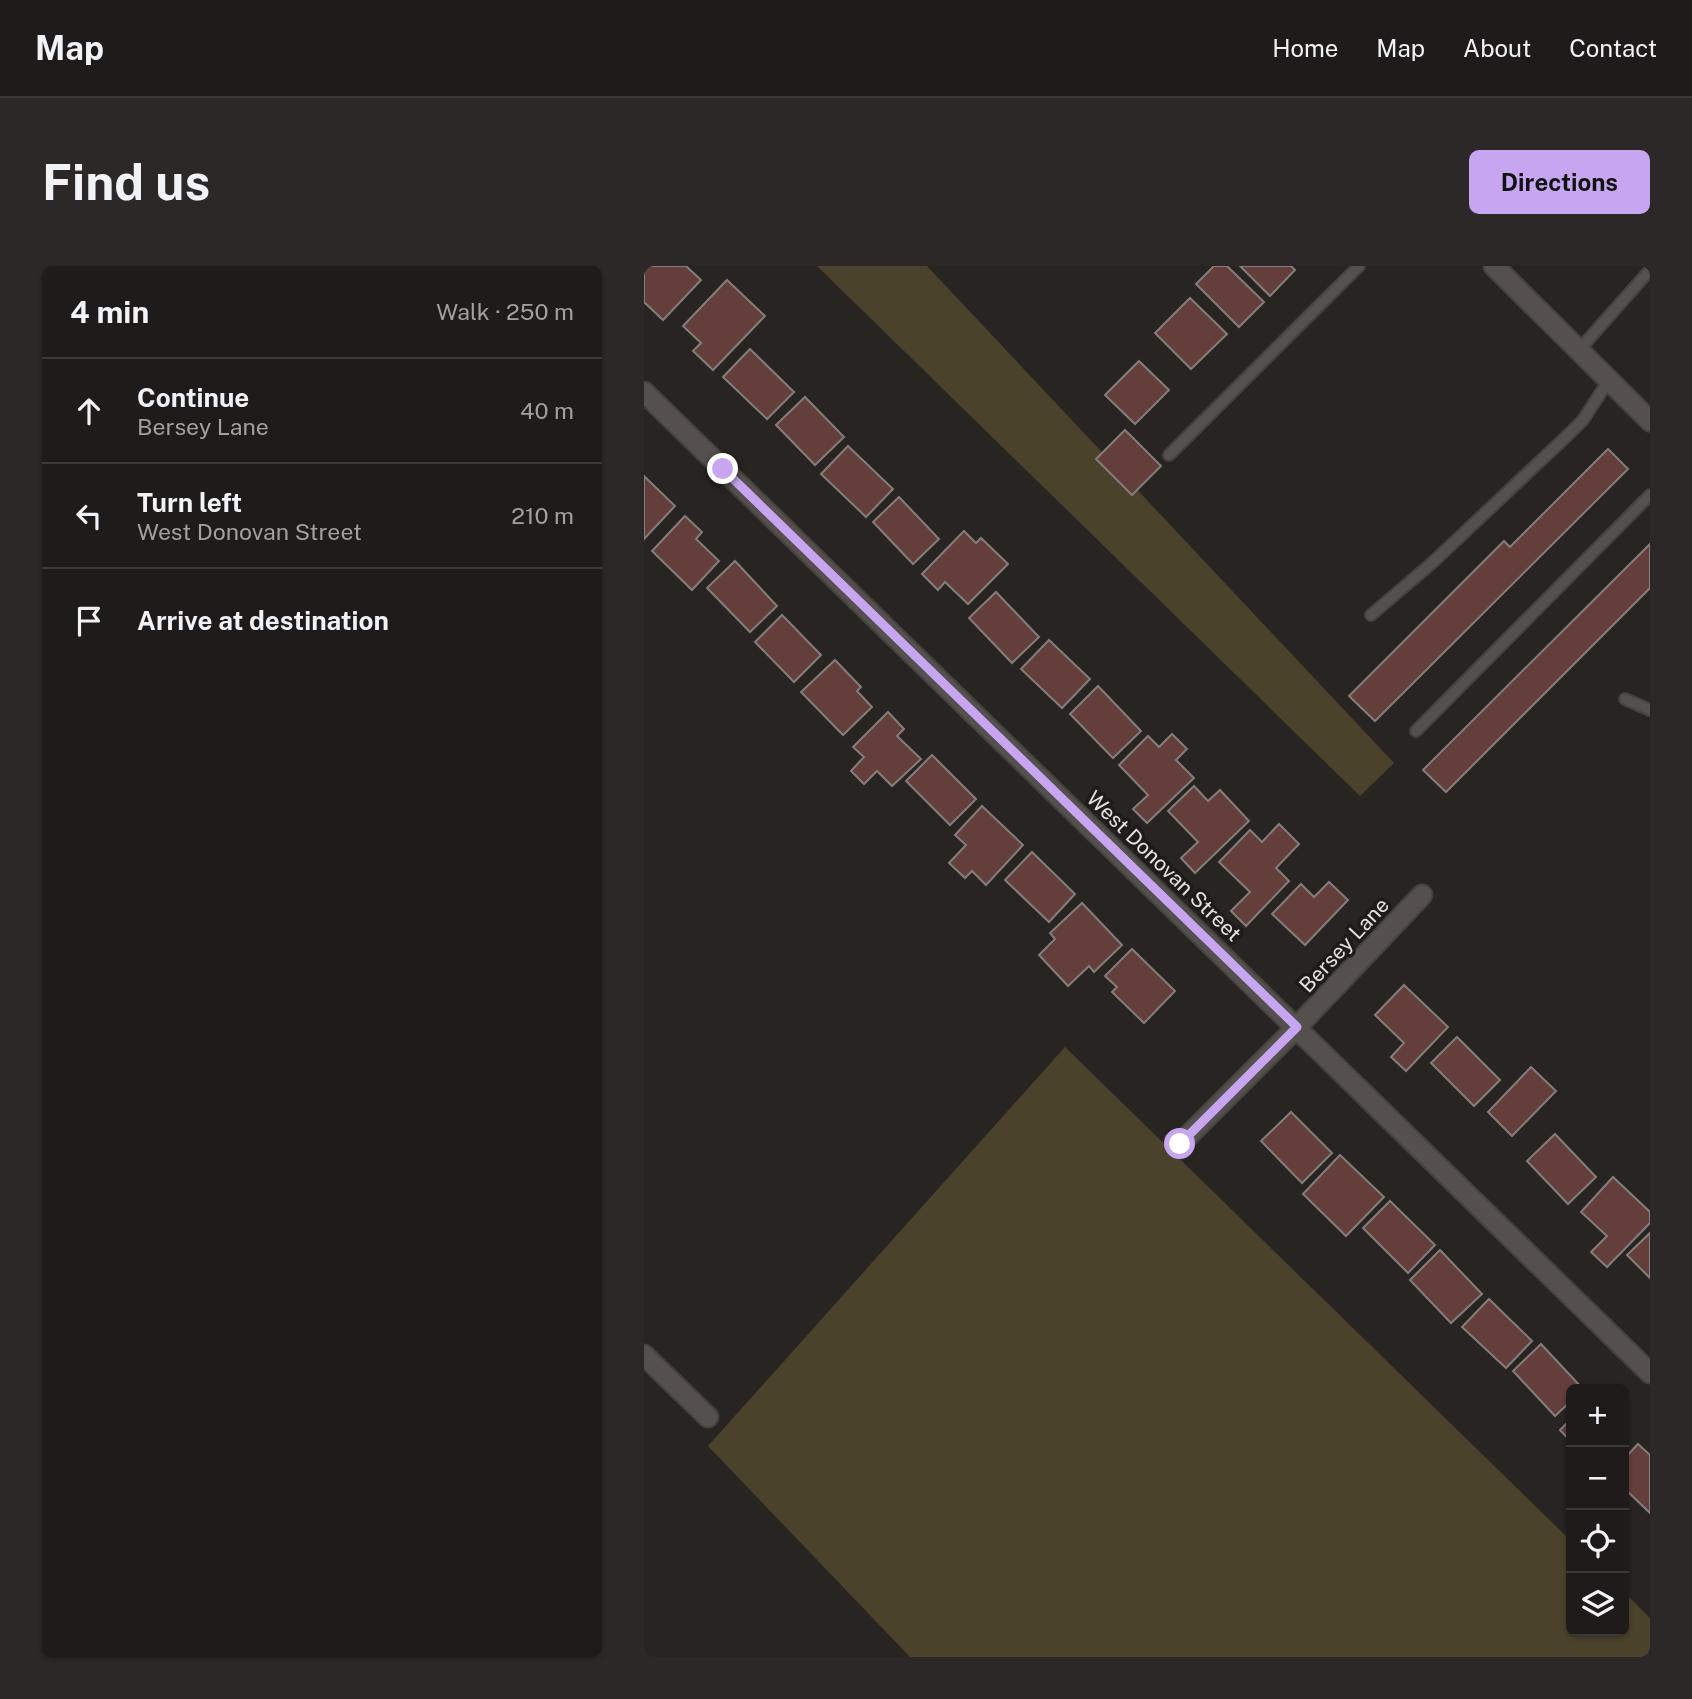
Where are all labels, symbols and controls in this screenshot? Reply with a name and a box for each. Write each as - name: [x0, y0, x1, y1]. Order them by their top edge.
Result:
- text: Map: [35, 29, 104, 67]
- text: Home: [1272, 34, 1338, 62]
- text: Map: [1376, 34, 1425, 62]
- text: About: [1463, 34, 1531, 62]
- text: Contact: [1569, 34, 1657, 62]
- button: Directions: [1469, 150, 1650, 214]
- text: Find us: [42, 153, 210, 211]
- text: 4 min: [70, 294, 149, 330]
- text: Walk · 250 m: [436, 298, 574, 325]
- text: Continue: [137, 382, 249, 413]
- icon: ahead: [70, 392, 108, 430]
- text: 40 m: [520, 397, 574, 424]
- text: Bersey Lane: [137, 413, 269, 440]
- route end: [707, 453, 738, 484]
- text: Turn left: [137, 487, 242, 518]
- icon: left: [70, 497, 108, 535]
- text: 210 m: [511, 502, 574, 529]
- text: West Donovan Street: [137, 518, 362, 545]
- icon: arrive: [70, 602, 108, 640]
- text: Arrive at destination: [137, 605, 389, 636]
- street label: West Donovan Street: [1081, 786, 1247, 946]
- street label: Bersey Lane: [1294, 893, 1394, 997]
- route start: [1164, 1128, 1195, 1159]
- map controls: [1566, 1384, 1629, 1636]
- button: +: [1566, 1384, 1629, 1447]
- button: −: [1566, 1447, 1629, 1510]
- button: locate: [1566, 1510, 1629, 1573]
- button: layers: [1566, 1573, 1629, 1636]

